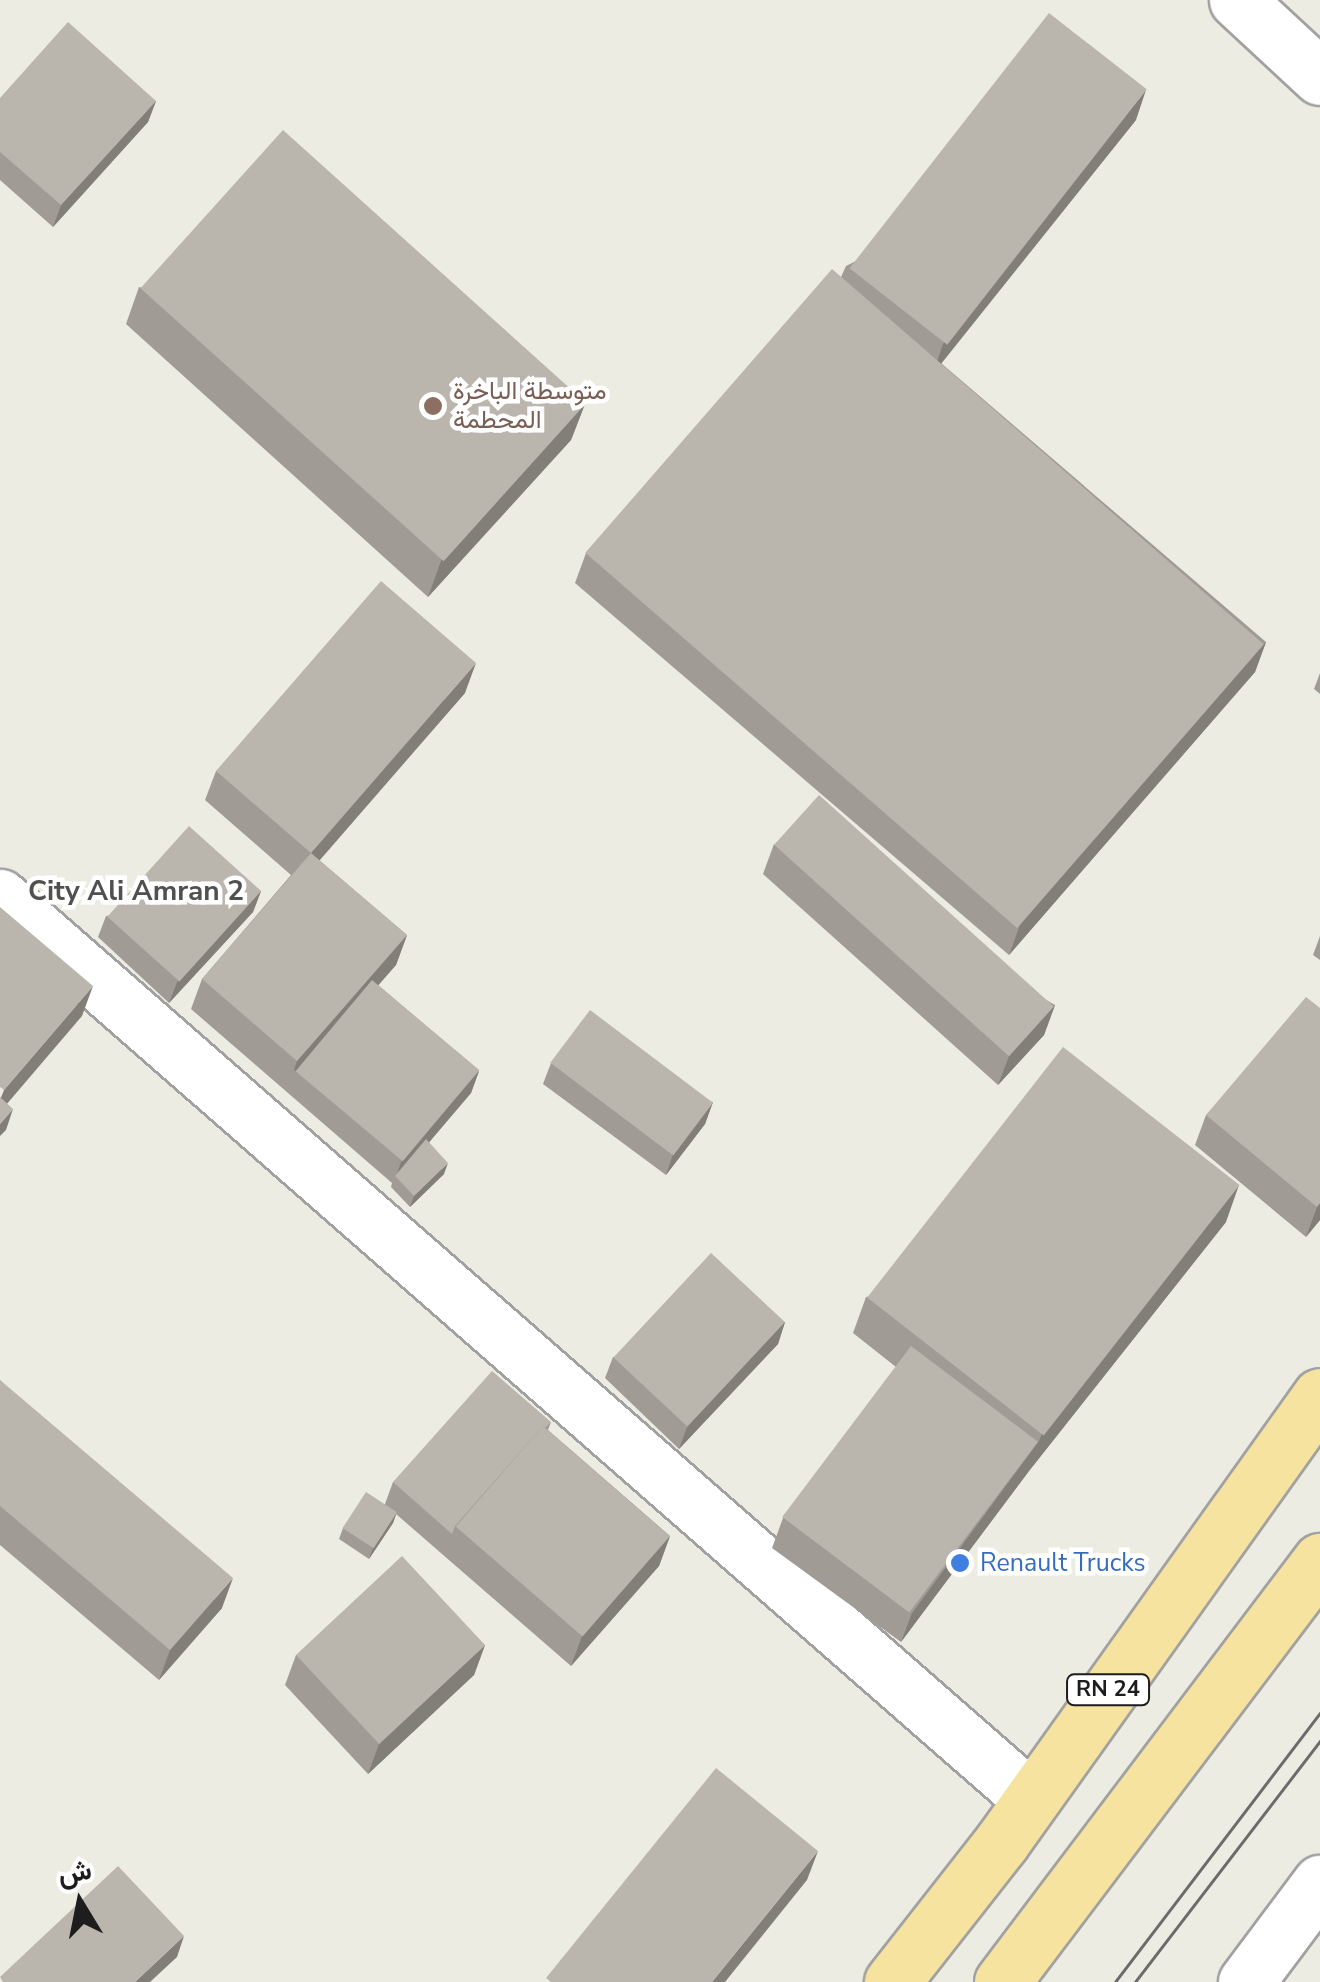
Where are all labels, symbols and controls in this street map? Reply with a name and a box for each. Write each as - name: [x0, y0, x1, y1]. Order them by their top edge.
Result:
- place label: متوسطة الباخرة المحطمة: [453, 377, 607, 436]
- marker: متوسطة الباخرة المحطمة: [422, 395, 444, 417]
- district label: City Ali Amran 2: [28, 874, 244, 908]
- place label: Renault Trucks: [980, 1548, 1146, 1578]
- marker: Renault Trucks: [949, 1552, 971, 1574]
- road number: RN 24: [1066, 1673, 1150, 1707]
- text: ش: [55, 1851, 95, 1894]
- north arrow: [30, 1852, 130, 1952]

